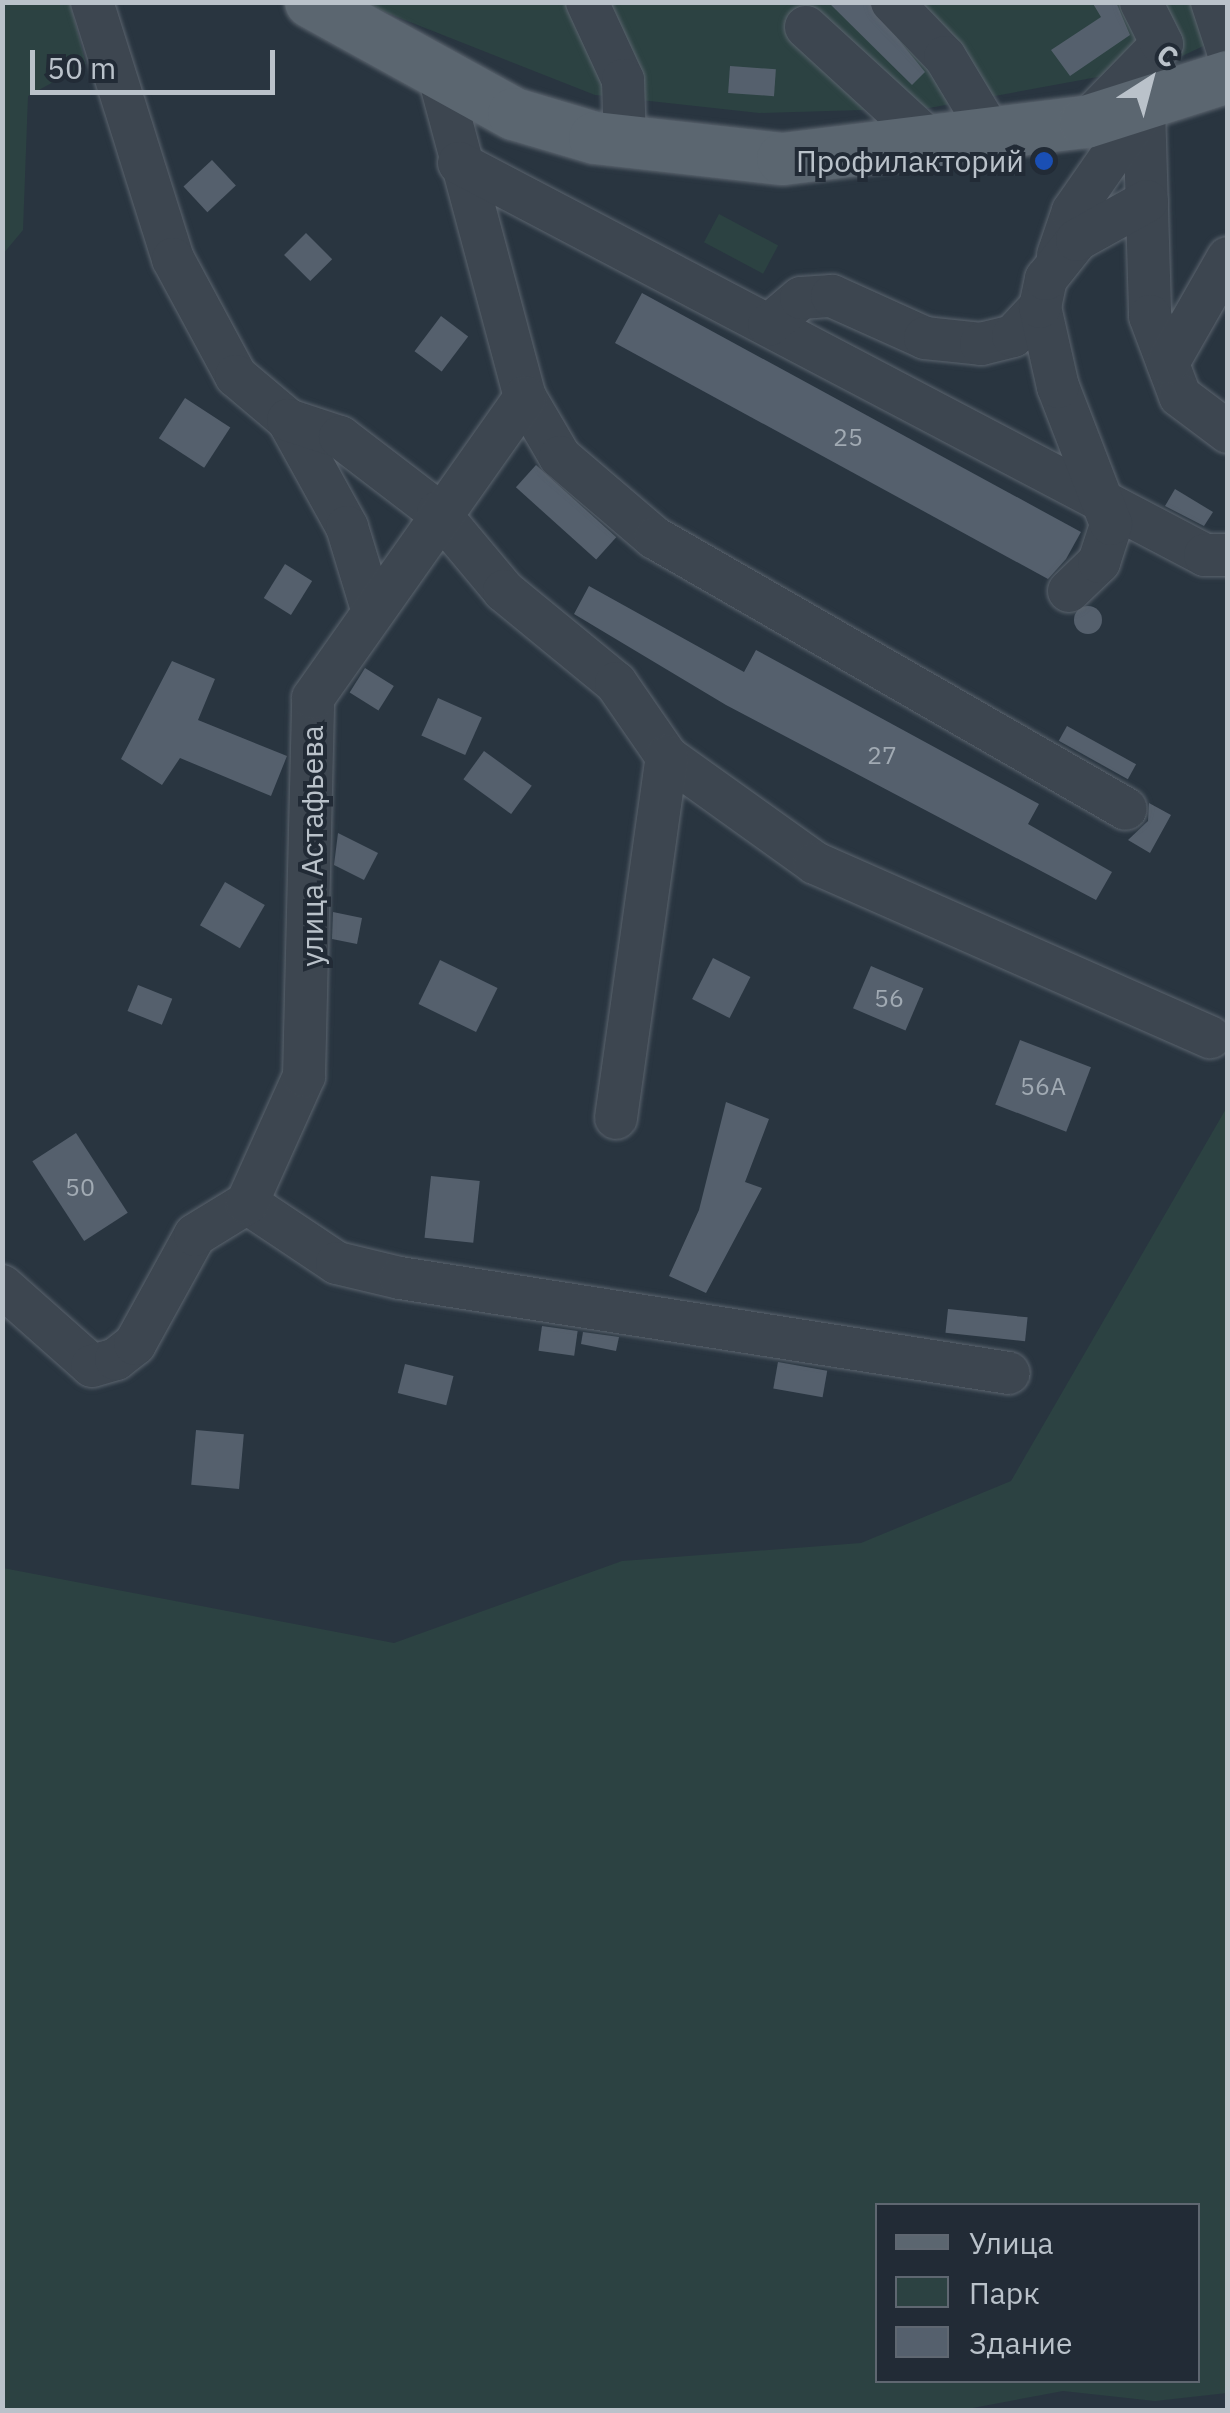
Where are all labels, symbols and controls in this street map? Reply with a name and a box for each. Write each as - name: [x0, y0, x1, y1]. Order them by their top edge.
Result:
- scale bar: [35, 30, 280, 92]
- north arrow: [1100, 30, 1200, 130]
- text: С: [1150, 35, 1186, 76]
- text: 50 m: [47, 48, 116, 87]
- place label: Профилакторий: [796, 143, 1024, 179]
- marker: Профилакторий: [1033, 150, 1055, 172]
- house number: 25: [833, 422, 863, 452]
- street label: улица Астафьева: [294, 725, 330, 967]
- house number: 27: [867, 740, 897, 770]
- house number: 56: [874, 983, 904, 1013]
- house number: 56А: [1020, 1071, 1066, 1101]
- house number: 50: [65, 1172, 95, 1202]
- legend: [875, 2203, 1200, 2383]
- text: Улица: [969, 2223, 1054, 2262]
- text: Парк: [969, 2273, 1040, 2312]
- text: Здание: [969, 2323, 1072, 2362]

